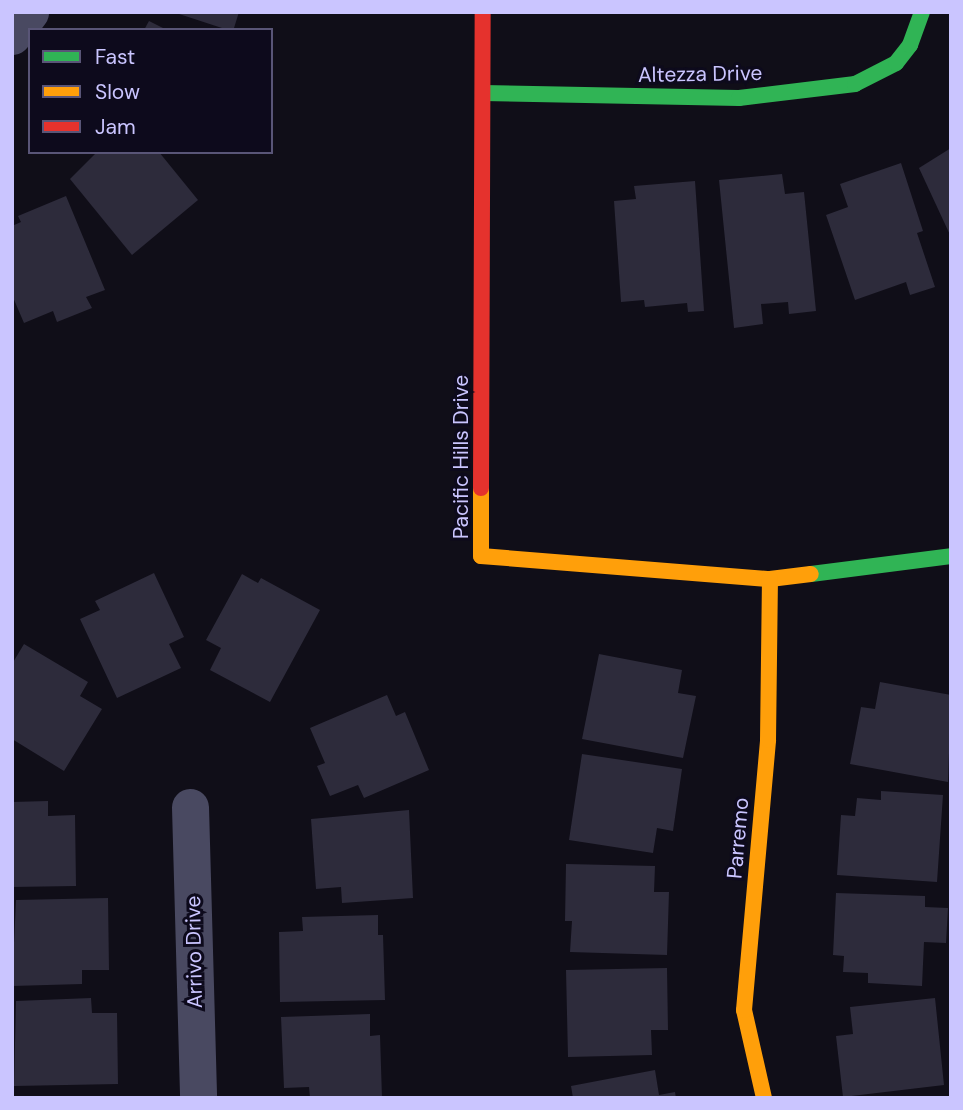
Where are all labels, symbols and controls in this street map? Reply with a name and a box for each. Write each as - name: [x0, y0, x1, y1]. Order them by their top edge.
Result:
- legend: [28, 28, 273, 154]
- text: Fast: [95, 43, 135, 71]
- street label: Altezza Drive: [638, 60, 762, 88]
- text: Slow: [95, 78, 140, 106]
- text: Jam: [95, 113, 136, 141]
- street label: Pacific Hills Drive: [448, 375, 474, 539]
- street label: Parremo: [722, 796, 754, 880]
- street label: Arrivo Drive: [180, 895, 208, 1009]

